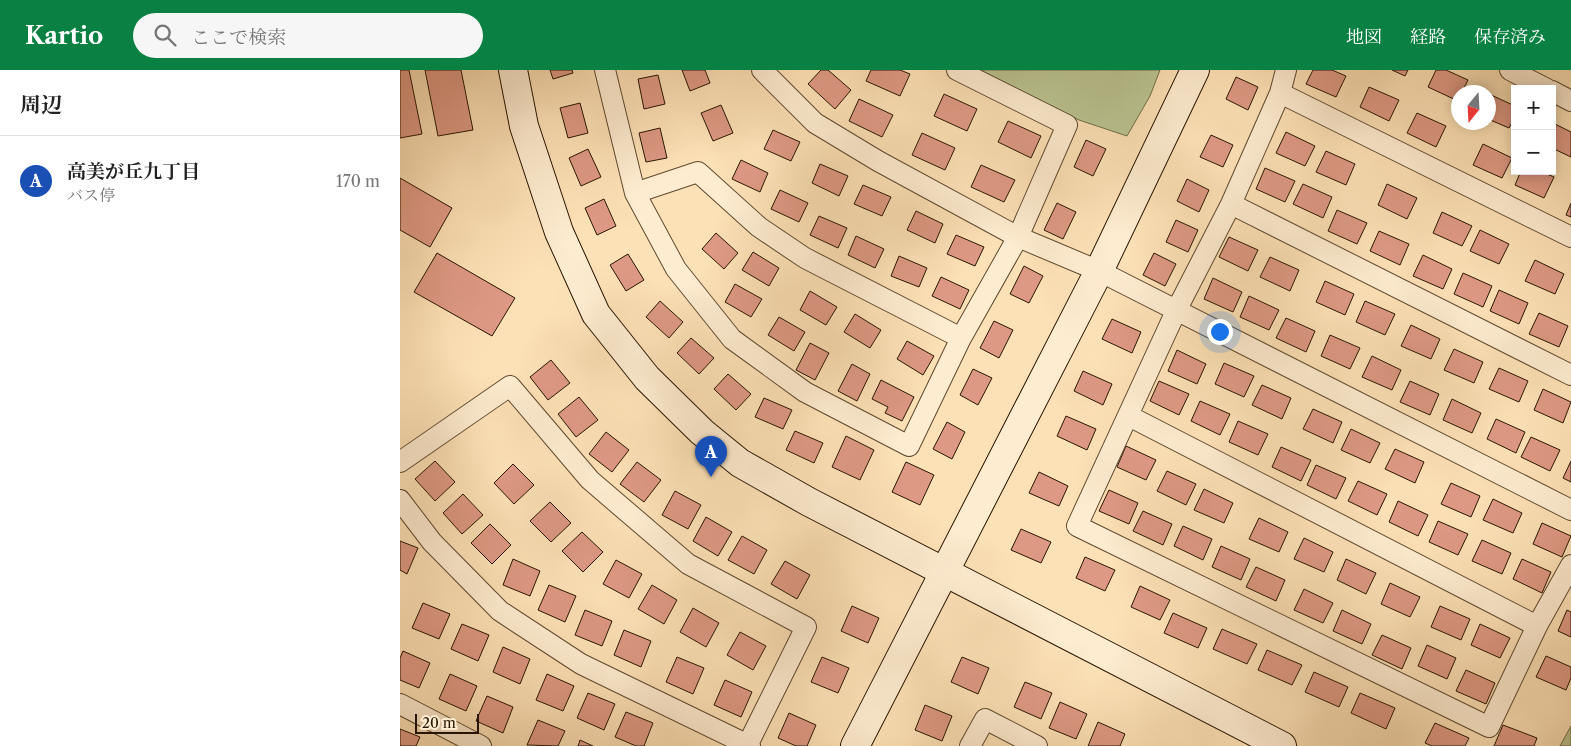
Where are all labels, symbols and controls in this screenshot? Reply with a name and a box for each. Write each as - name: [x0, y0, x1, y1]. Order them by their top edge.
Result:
- search box: [133, 13, 483, 58]
- text: Kartio: [25, 21, 103, 50]
- icon: search: [151, 21, 179, 49]
- text: ここで検索: [191, 26, 286, 49]
- text: 地図: [1346, 26, 1382, 48]
- text: 経路: [1410, 26, 1446, 48]
- text: 保存済み: [1474, 26, 1546, 48]
- north arrow: [1451, 85, 1496, 130]
- map controls: [1511, 85, 1556, 175]
- button: +: [1511, 85, 1556, 130]
- text: 周辺: [20, 92, 62, 117]
- button: −: [1511, 130, 1556, 175]
- text: 高美が丘九丁目: [67, 160, 200, 183]
- text: A: [30, 171, 42, 191]
- text: 170 m: [336, 171, 380, 191]
- text: バス停: [67, 185, 115, 205]
- your location: [1207, 319, 1233, 345]
- pin: A: [695, 436, 727, 477]
- scale bar: [415, 711, 479, 734]
- text: 20 m: [422, 714, 456, 732]

